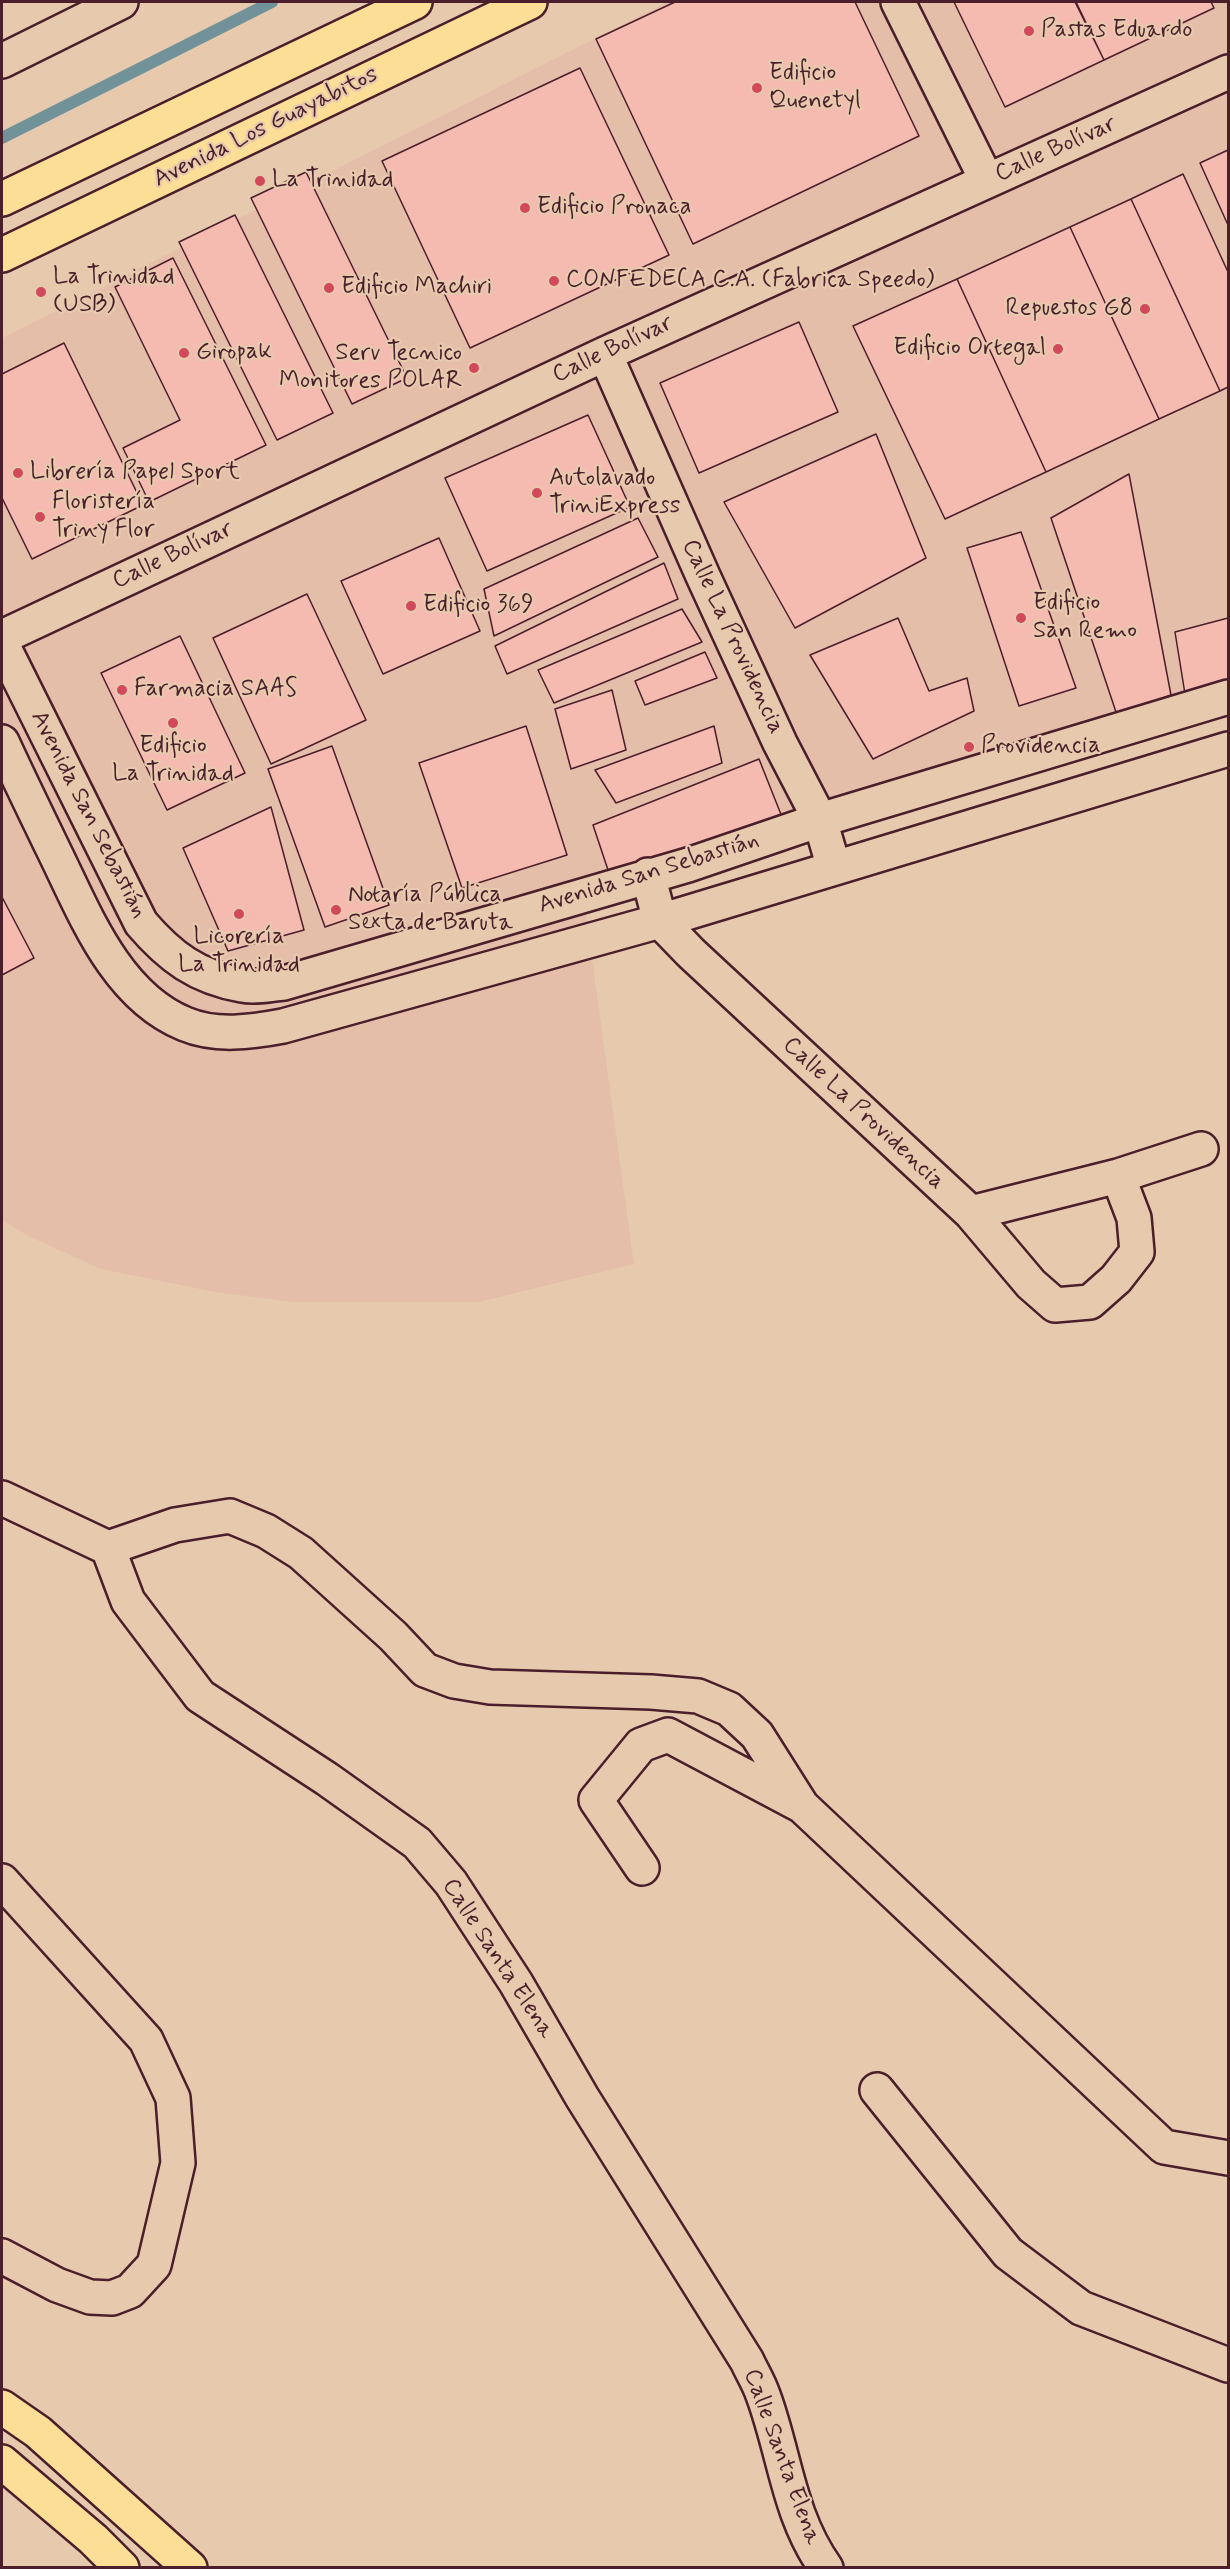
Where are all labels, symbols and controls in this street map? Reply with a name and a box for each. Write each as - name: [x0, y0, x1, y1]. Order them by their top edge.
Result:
- place label: Pastas Eduardo: [1041, 17, 1193, 45]
- marker: Pastas Eduardo: [1022, 24, 1036, 38]
- place label: Edificio Quenetyl: [769, 60, 861, 116]
- street label: Avenida Los Guayabitos: [149, 61, 383, 195]
- marker: Edificio Quenetyl: [750, 81, 764, 95]
- street label: Calle Bolívar: [991, 111, 1121, 189]
- place label: La Trinidad: [272, 167, 394, 195]
- marker: La Trinidad: [253, 174, 267, 188]
- place label: Edificio Pronaca: [537, 194, 692, 222]
- marker: Edificio Pronaca: [518, 201, 532, 215]
- place label: La Trinidad (USB): [53, 264, 175, 320]
- place label: CONFEDECA C.A. (Fabrica Speedo): [566, 267, 934, 295]
- place label: Edificio Machiri: [341, 274, 492, 302]
- marker: CONFEDECA C.A. (Fabrica Speedo): [547, 274, 561, 288]
- marker: Edificio Machiri: [322, 281, 336, 295]
- marker: La Trinidad (USB): [34, 285, 48, 299]
- place label: Repuestos G8: [1006, 295, 1133, 323]
- marker: Repuestos G8: [1138, 302, 1152, 316]
- street label: Calle Bolívar: [548, 310, 678, 390]
- place label: Edificio Ortegal: [893, 335, 1046, 363]
- place label: Giropak: [196, 339, 272, 367]
- place label: Serv Tecnico Monitores POLAR: [279, 340, 462, 396]
- marker: Edificio Ortegal: [1051, 342, 1065, 356]
- marker: Giropak: [177, 346, 191, 360]
- marker: Serv Tecnico Monitores POLAR: [467, 361, 481, 375]
- place label: Librería Papel Sport: [30, 459, 240, 487]
- place label: Autolavado TriniExpress: [549, 465, 680, 521]
- marker: Librería Papel Sport: [11, 466, 25, 480]
- marker: Autolavado TriniExpress: [530, 486, 544, 500]
- place label: Floristería Triny Flor: [52, 489, 155, 545]
- marker: Floristería Triny Flor: [33, 510, 47, 524]
- street label: Calle Bolívar: [108, 516, 238, 596]
- street label: Calle La Providencia: [674, 535, 790, 739]
- place label: Edificio San Remo: [1033, 590, 1137, 646]
- place label: Edificio 369: [423, 592, 534, 620]
- marker: Edificio 369: [404, 599, 418, 613]
- marker: Edificio San Remo: [1014, 611, 1028, 625]
- place label: Farmacia SAAS: [134, 676, 297, 704]
- marker: Farmacia SAAS: [115, 683, 129, 697]
- street label: Avenida San Sebastián: [23, 706, 153, 924]
- marker: Edificio La Trinidad: [166, 716, 180, 730]
- place label: Edificio La Trinidad: [112, 733, 234, 789]
- place label: Providencia: [981, 733, 1101, 761]
- marker: Providencia: [962, 740, 976, 754]
- street label: Avenida San Sebastián: [535, 827, 763, 921]
- place label: Notaría Pública Sexta de Baruta: [348, 882, 513, 938]
- marker: Notaría Pública Sexta de Baruta: [329, 903, 343, 917]
- marker: Licorería La Trinidad: [232, 907, 246, 921]
- place label: Licorería La Trinidad: [178, 924, 300, 980]
- street label: Calle La Providencia: [776, 1031, 950, 1197]
- street label: Calle Santa Elena: [435, 1874, 559, 2044]
- street label: Calle Santa Elena: [736, 2365, 826, 2549]

